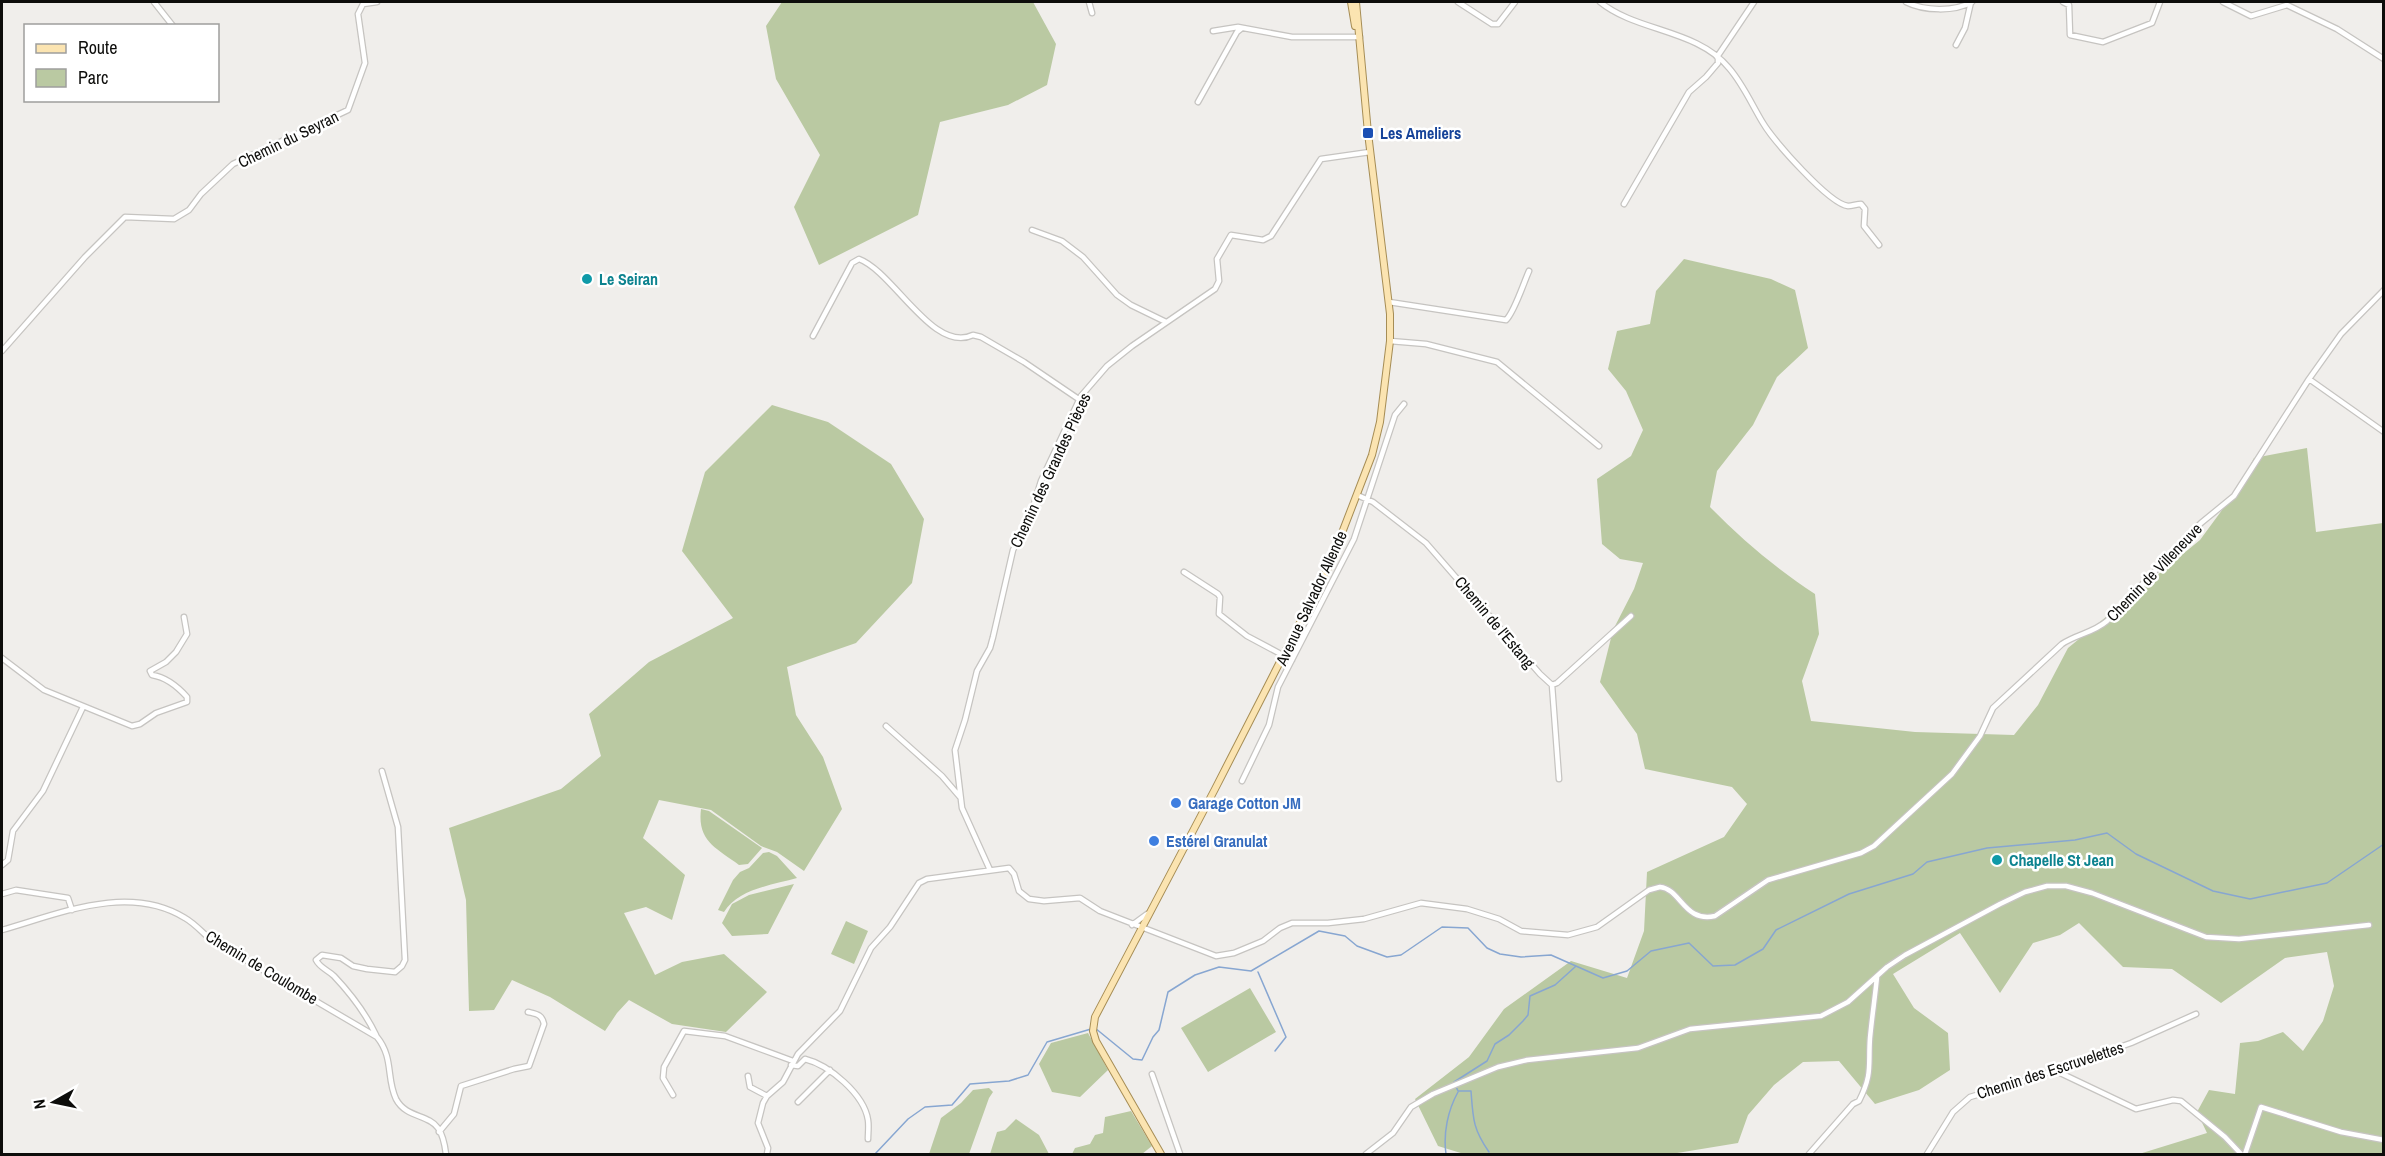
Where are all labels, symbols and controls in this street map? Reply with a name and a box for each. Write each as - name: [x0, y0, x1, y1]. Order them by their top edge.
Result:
- legend: [24, 24, 219, 102]
- text: Route: [78, 35, 117, 60]
- text: Parc: [78, 65, 108, 90]
- street label: Chemin du Seyran: [234, 105, 342, 173]
- place label: Les Ameliers: [1380, 122, 1461, 144]
- marker: Les Ameliers: [1361, 126, 1375, 140]
- place label: Le Seiran: [599, 268, 658, 290]
- marker: Le Seiran: [580, 272, 594, 286]
- street label: Chemin des Grandes Pièces: [1004, 389, 1096, 551]
- street label: Chemin de Villeneuve: [2101, 518, 2207, 626]
- street label: Avenue Salvador Allende: [1270, 527, 1352, 670]
- street label: Chemin de l'Estang: [1450, 571, 1541, 673]
- place label: Garage Cotton JM: [1188, 792, 1301, 814]
- marker: Garage Cotton JM: [1169, 796, 1183, 810]
- place label: Estérel Granulat: [1166, 830, 1268, 852]
- marker: Estérel Granulat: [1147, 834, 1161, 848]
- place label: Chapelle St Jean: [2009, 849, 2114, 871]
- marker: Chapelle St Jean: [1990, 853, 2004, 867]
- street label: Chemin de Coulombe: [202, 925, 322, 1009]
- street label: Chemin des Escruvelettes: [1974, 1036, 2126, 1104]
- north arrow: [24, 1072, 84, 1132]
- text: N: [28, 1098, 51, 1111]

